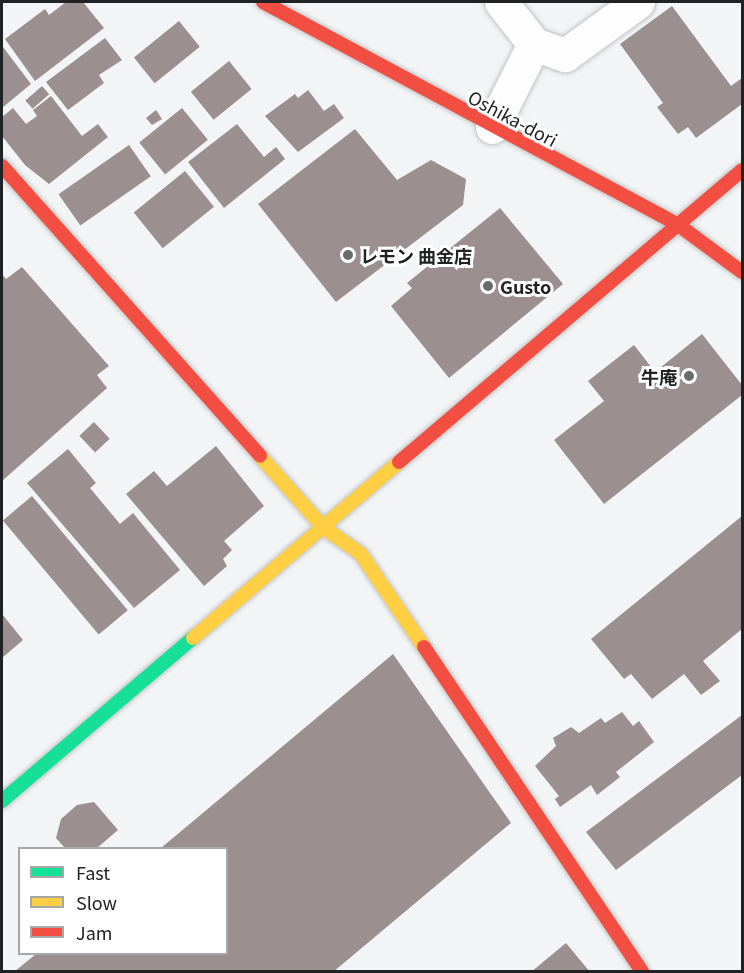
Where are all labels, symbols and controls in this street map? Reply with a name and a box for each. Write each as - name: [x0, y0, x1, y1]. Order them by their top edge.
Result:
- street label: Oshika-dori: [465, 86, 561, 150]
- place label: レモン 曲金店: [360, 244, 472, 266]
- marker: レモン 曲金店: [341, 248, 355, 262]
- place label: Gusto: [500, 275, 551, 297]
- marker: Gusto: [481, 279, 495, 293]
- place label: 牛庵: [641, 365, 677, 387]
- marker: 牛庵: [682, 369, 696, 383]
- legend: [18, 847, 228, 955]
- text: Fast: [76, 859, 110, 885]
- text: Slow: [76, 889, 117, 915]
- text: Jam: [76, 919, 112, 945]

